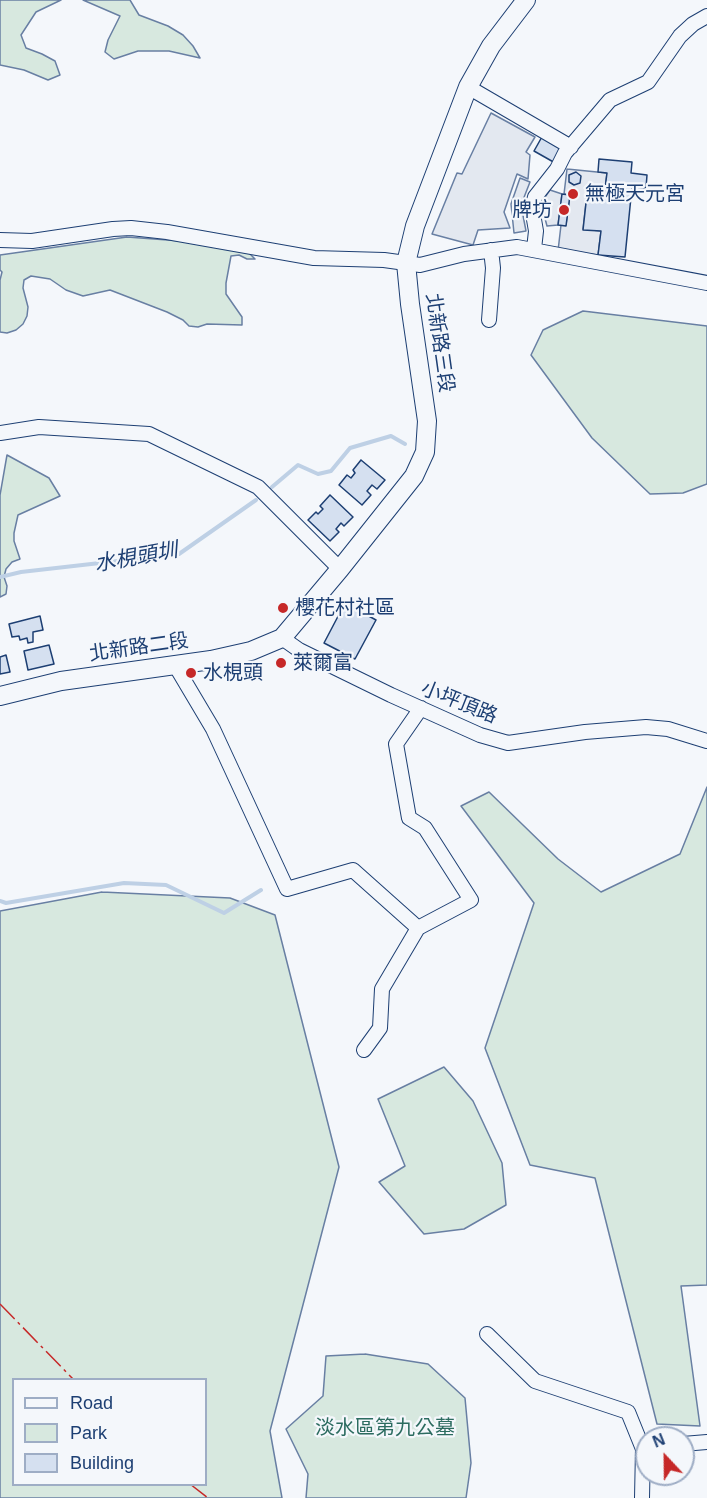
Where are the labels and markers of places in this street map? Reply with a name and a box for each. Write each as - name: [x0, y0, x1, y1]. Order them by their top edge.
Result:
- place label: 無極天元宮: [585, 182, 685, 206]
- marker: 無極天元宮: [566, 187, 580, 201]
- place label: 牌坊: [512, 198, 552, 222]
- marker: 牌坊: [557, 203, 571, 217]
- place label: 櫻花村社區: [295, 596, 395, 620]
- marker: 櫻花村社區: [276, 601, 290, 615]
- place label: 萊爾富: [293, 651, 353, 675]
- marker: 萊爾富: [274, 656, 288, 670]
- place label: 水梘頭: [203, 661, 263, 685]
- marker: 水梘頭: [184, 666, 198, 680]

